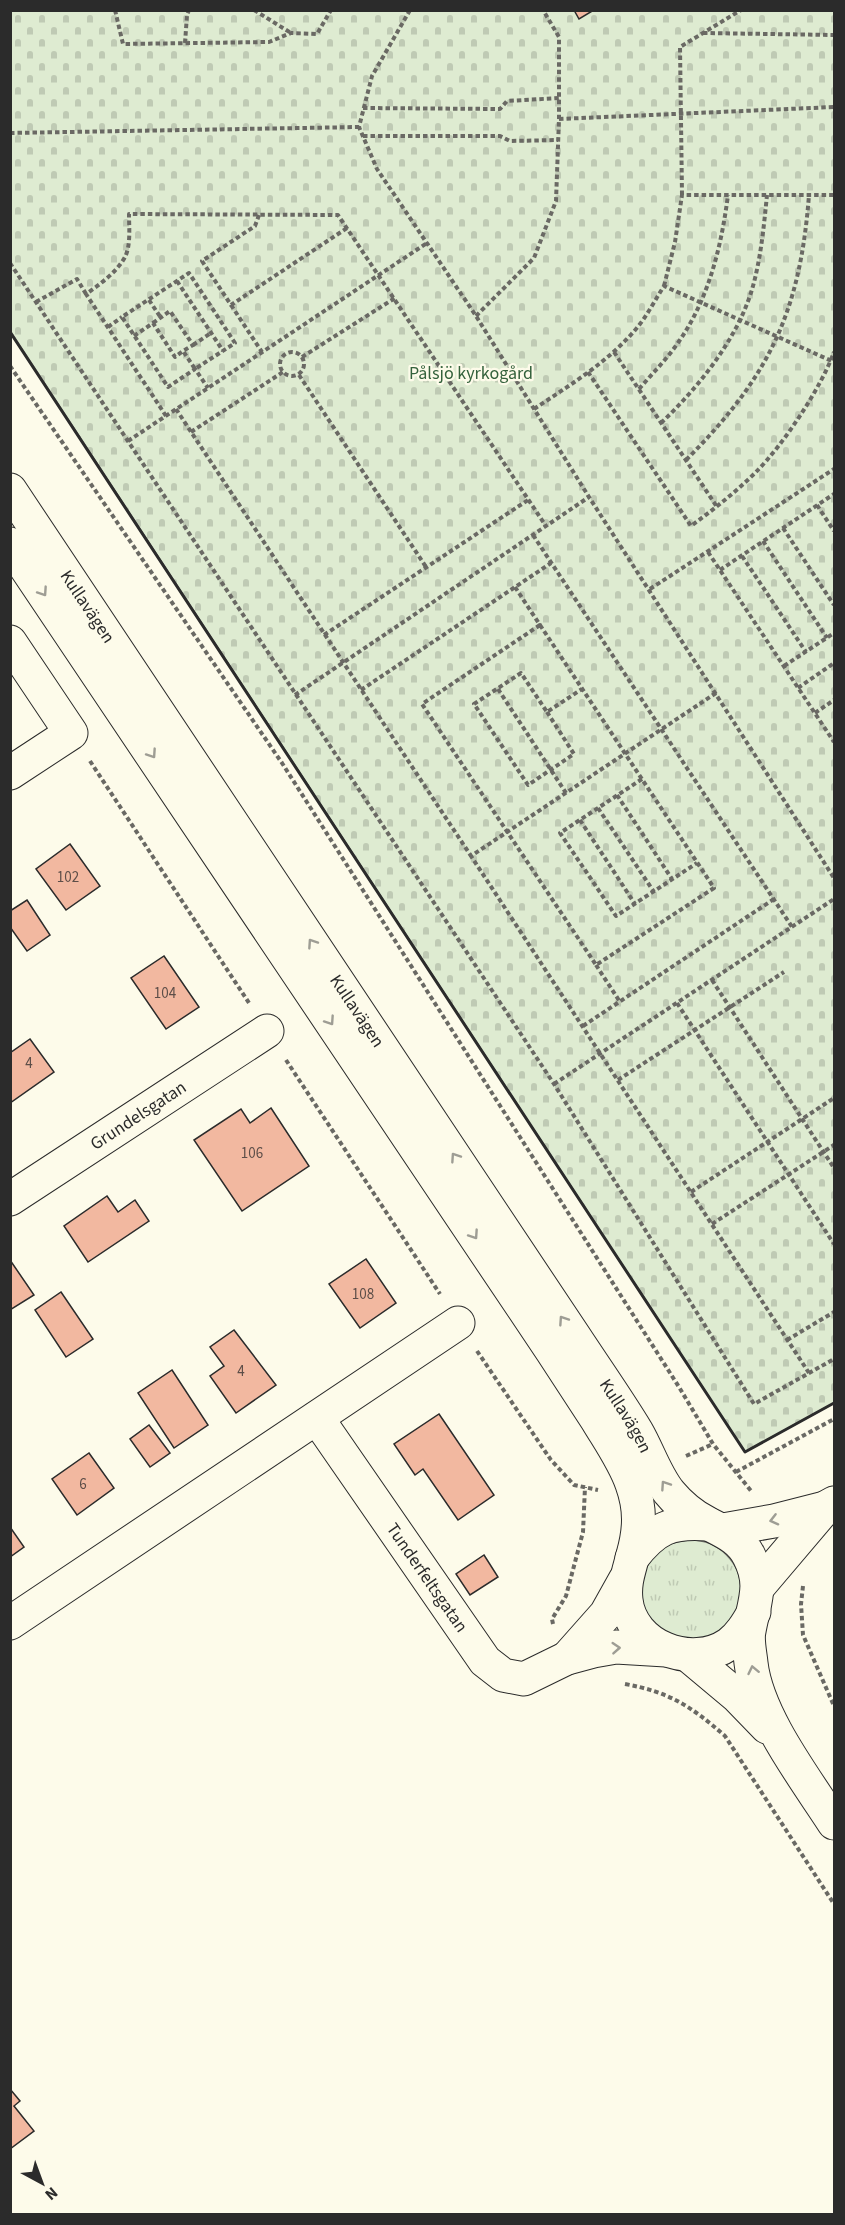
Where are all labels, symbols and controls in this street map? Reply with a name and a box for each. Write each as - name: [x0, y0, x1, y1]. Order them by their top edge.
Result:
- park label: Pålsjö kyrkogård: [409, 361, 533, 386]
- street label: Kullavägen: [54, 565, 121, 648]
- one-way arrow: [36, 585, 47, 596]
- one-way arrow: [144, 748, 156, 758]
- house number: 102: [57, 867, 79, 888]
- one-way arrow: [308, 938, 319, 949]
- street label: Kullavägen: [323, 970, 390, 1053]
- house number: 104: [154, 983, 177, 1004]
- one-way arrow: [323, 1014, 334, 1025]
- house number: 4: [25, 1053, 33, 1074]
- street label: Grundelsgatan: [85, 1075, 191, 1156]
- house number: 106: [241, 1143, 263, 1164]
- one-way arrow: [451, 1153, 462, 1164]
- one-way arrow: [467, 1228, 478, 1239]
- house number: 108: [352, 1284, 374, 1305]
- one-way arrow: [559, 1315, 570, 1326]
- house number: 4: [237, 1361, 245, 1382]
- street label: Kullavägen: [593, 1374, 658, 1457]
- house number: 6: [79, 1474, 87, 1495]
- one-way arrow: [661, 1481, 672, 1492]
- one-way arrow: [770, 1512, 780, 1525]
- street label: Tunderfeltsgatan: [380, 1518, 474, 1638]
- one-way arrow: [612, 1642, 621, 1655]
- one-way arrow: [747, 1665, 760, 1675]
- north arrow: [12, 2153, 72, 2213]
- text: N: [40, 2182, 62, 2205]

